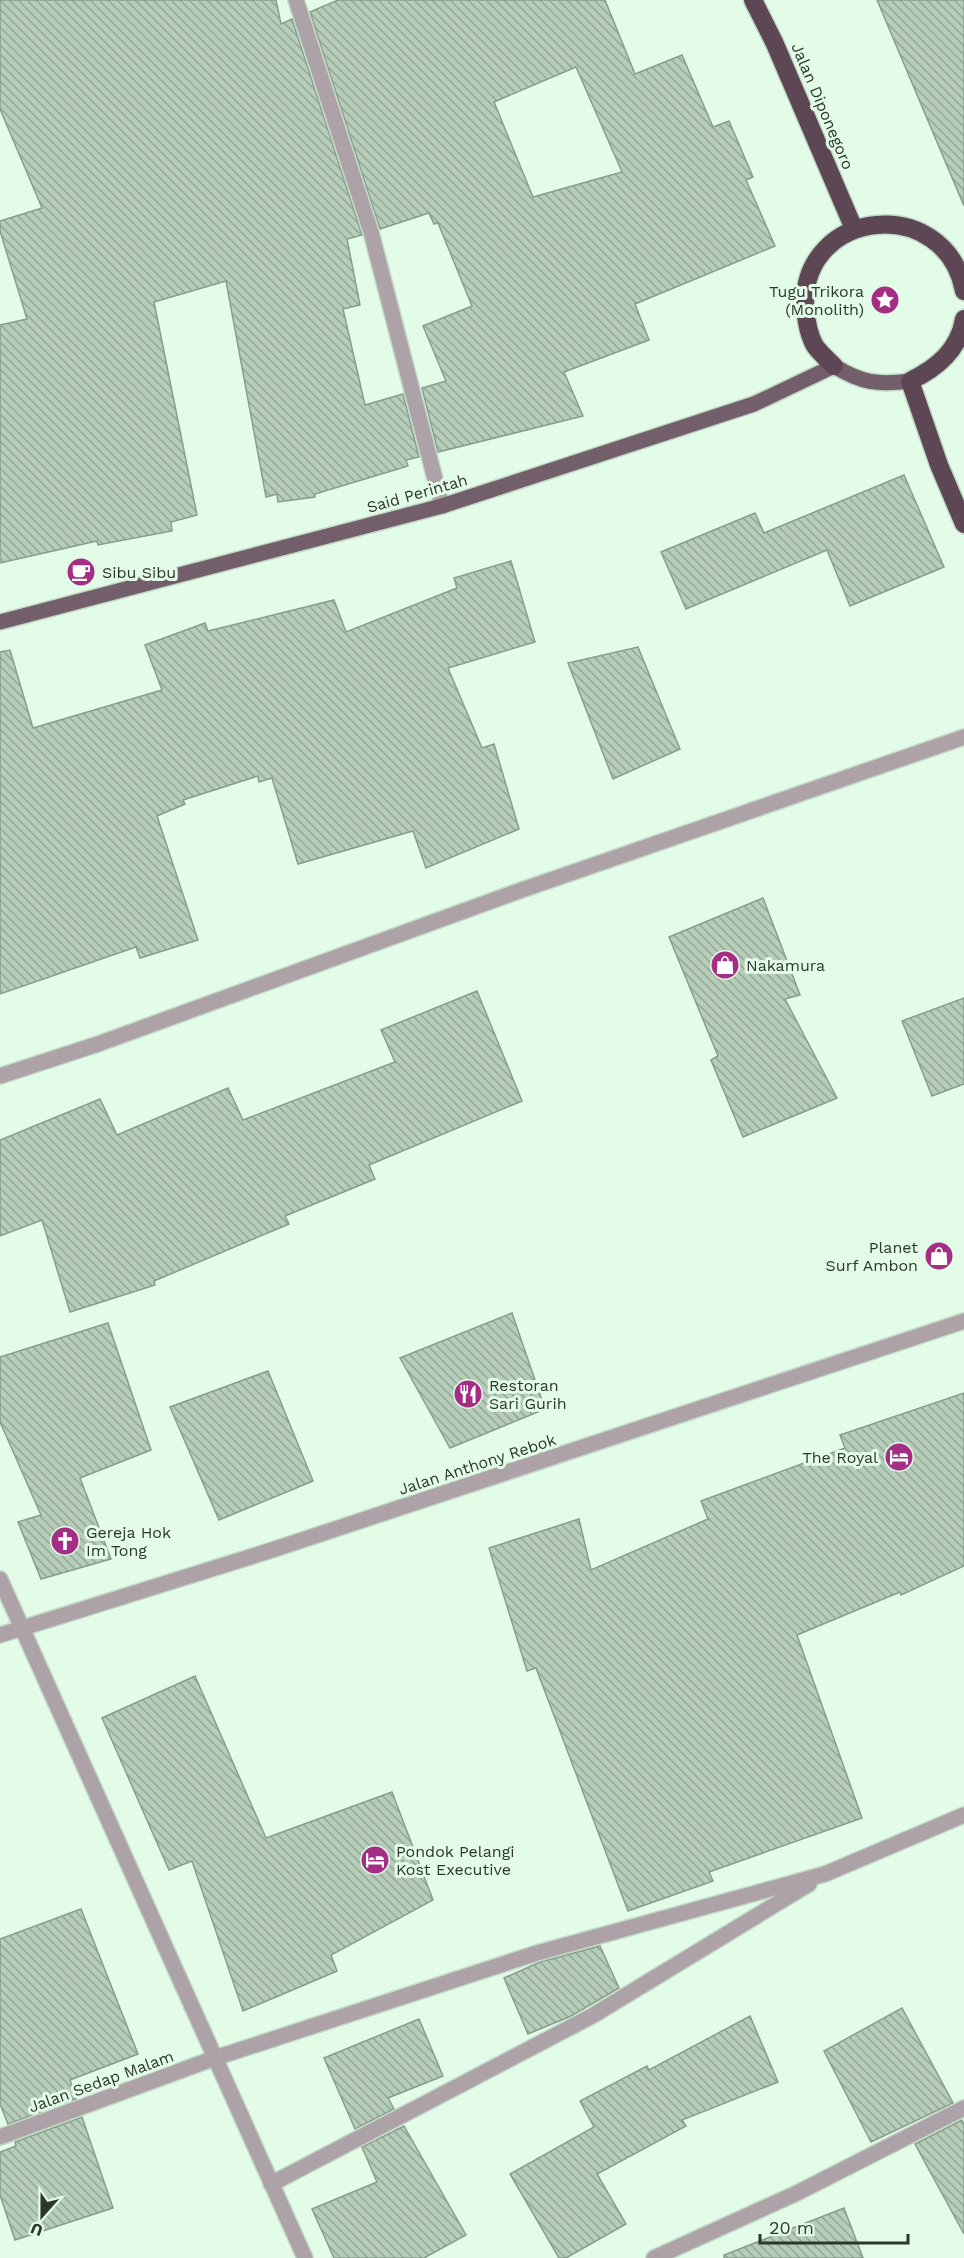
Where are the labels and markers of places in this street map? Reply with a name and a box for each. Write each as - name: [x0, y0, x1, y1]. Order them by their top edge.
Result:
- place label: Tugu Trikora (Monolith): [769, 282, 864, 319]
- place icon: Tugu Trikora (Monolith): [869, 284, 901, 316]
- cafe icon: Sibu Sibu: [65, 556, 97, 588]
- place label: Sibu Sibu: [102, 563, 176, 582]
- shop icon: Nakamura: [709, 949, 741, 981]
- place label: Nakamura: [746, 956, 825, 975]
- place label: Planet Surf Ambon: [826, 1238, 918, 1275]
- shop icon: Planet Surf Ambon: [923, 1240, 955, 1272]
- place label: Restoran Sari Gurih: [489, 1376, 567, 1413]
- restaurant icon: Restoran Sari Gurih: [452, 1378, 484, 1410]
- hotel icon: The Royal: [883, 1441, 915, 1473]
- place label: The Royal: [802, 1448, 878, 1467]
- place label: Gereja Hok Im Tong: [86, 1523, 171, 1560]
- church icon: Gereja Hok Im Tong: [49, 1525, 81, 1557]
- place label: Pondok Pelangi Kost Executive: [396, 1842, 514, 1879]
- hotel icon: Pondok Pelangi Kost Executive: [359, 1844, 391, 1876]

